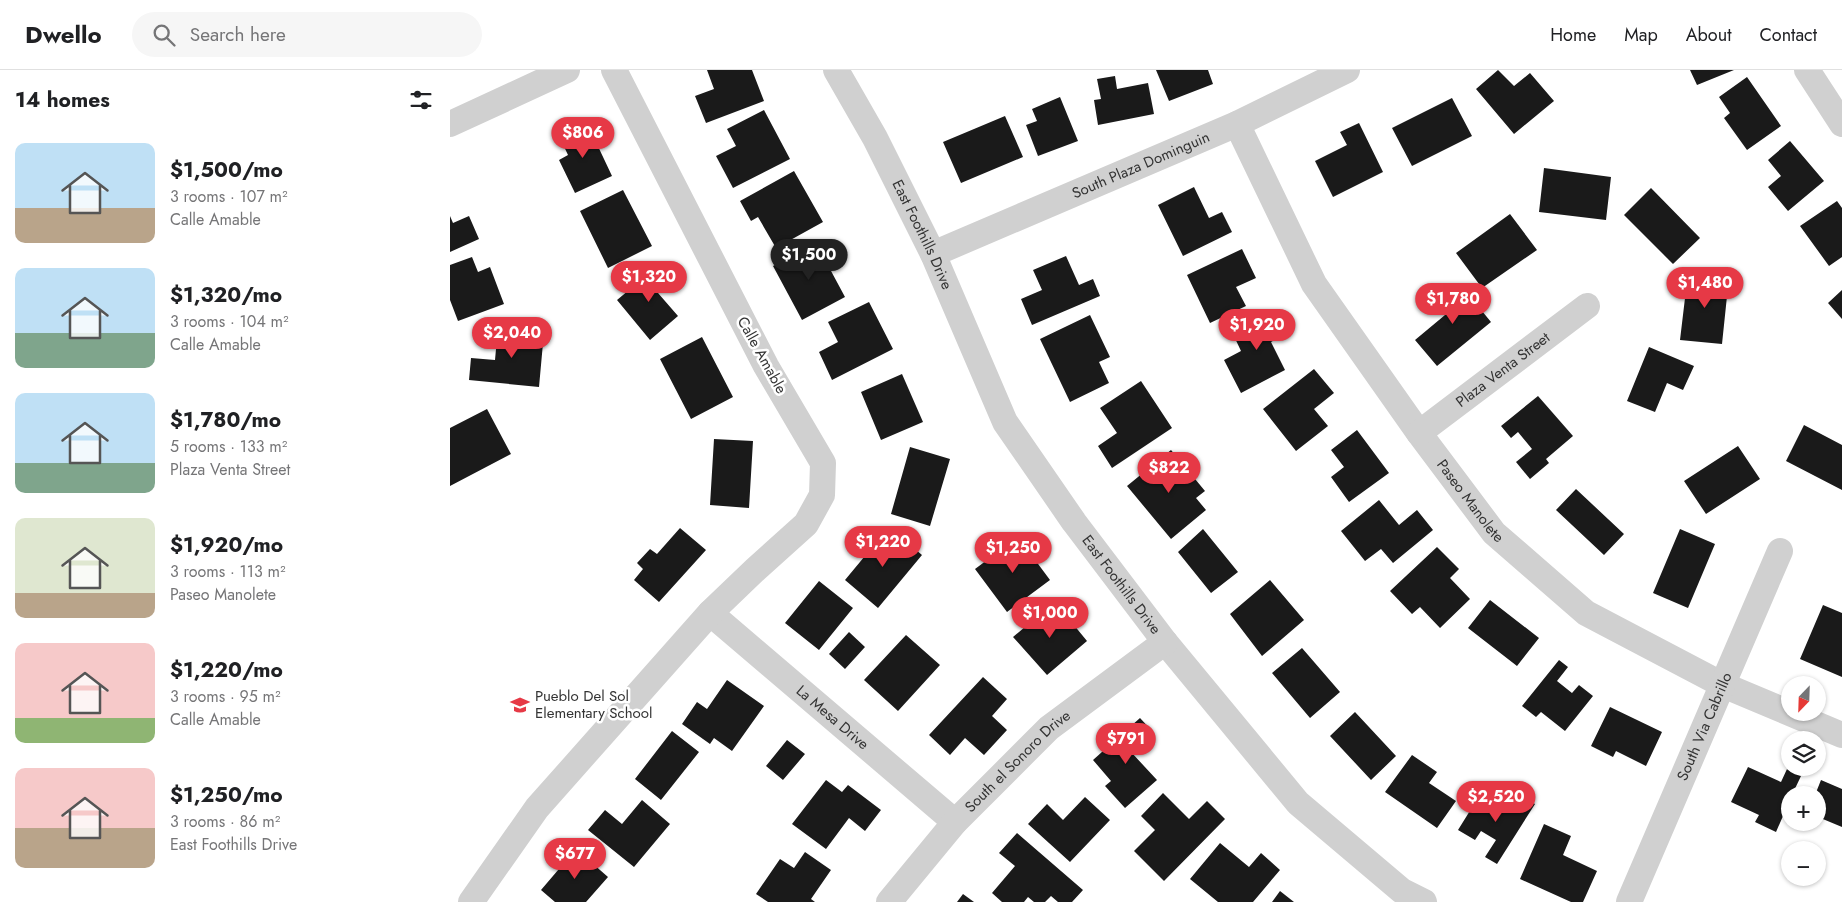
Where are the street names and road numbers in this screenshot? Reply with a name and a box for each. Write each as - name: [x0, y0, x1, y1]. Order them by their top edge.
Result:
- street label: South Plaza Dominguin: [1068, 126, 1213, 204]
- street label: East Foothills Drive: [887, 176, 958, 293]
- street label: Calle Amable: [732, 312, 792, 398]
- street label: Plaza Venta Street: [1451, 327, 1555, 413]
- street label: Paseo Manolete: [1431, 455, 1509, 548]
- street label: East Foothills Drive: [1077, 530, 1167, 639]
- street label: South Via Cabrillo: [1671, 669, 1738, 784]
- street label: La Mesa Drive: [791, 680, 874, 755]
- street label: South el Sonoro Drive: [960, 705, 1075, 817]

